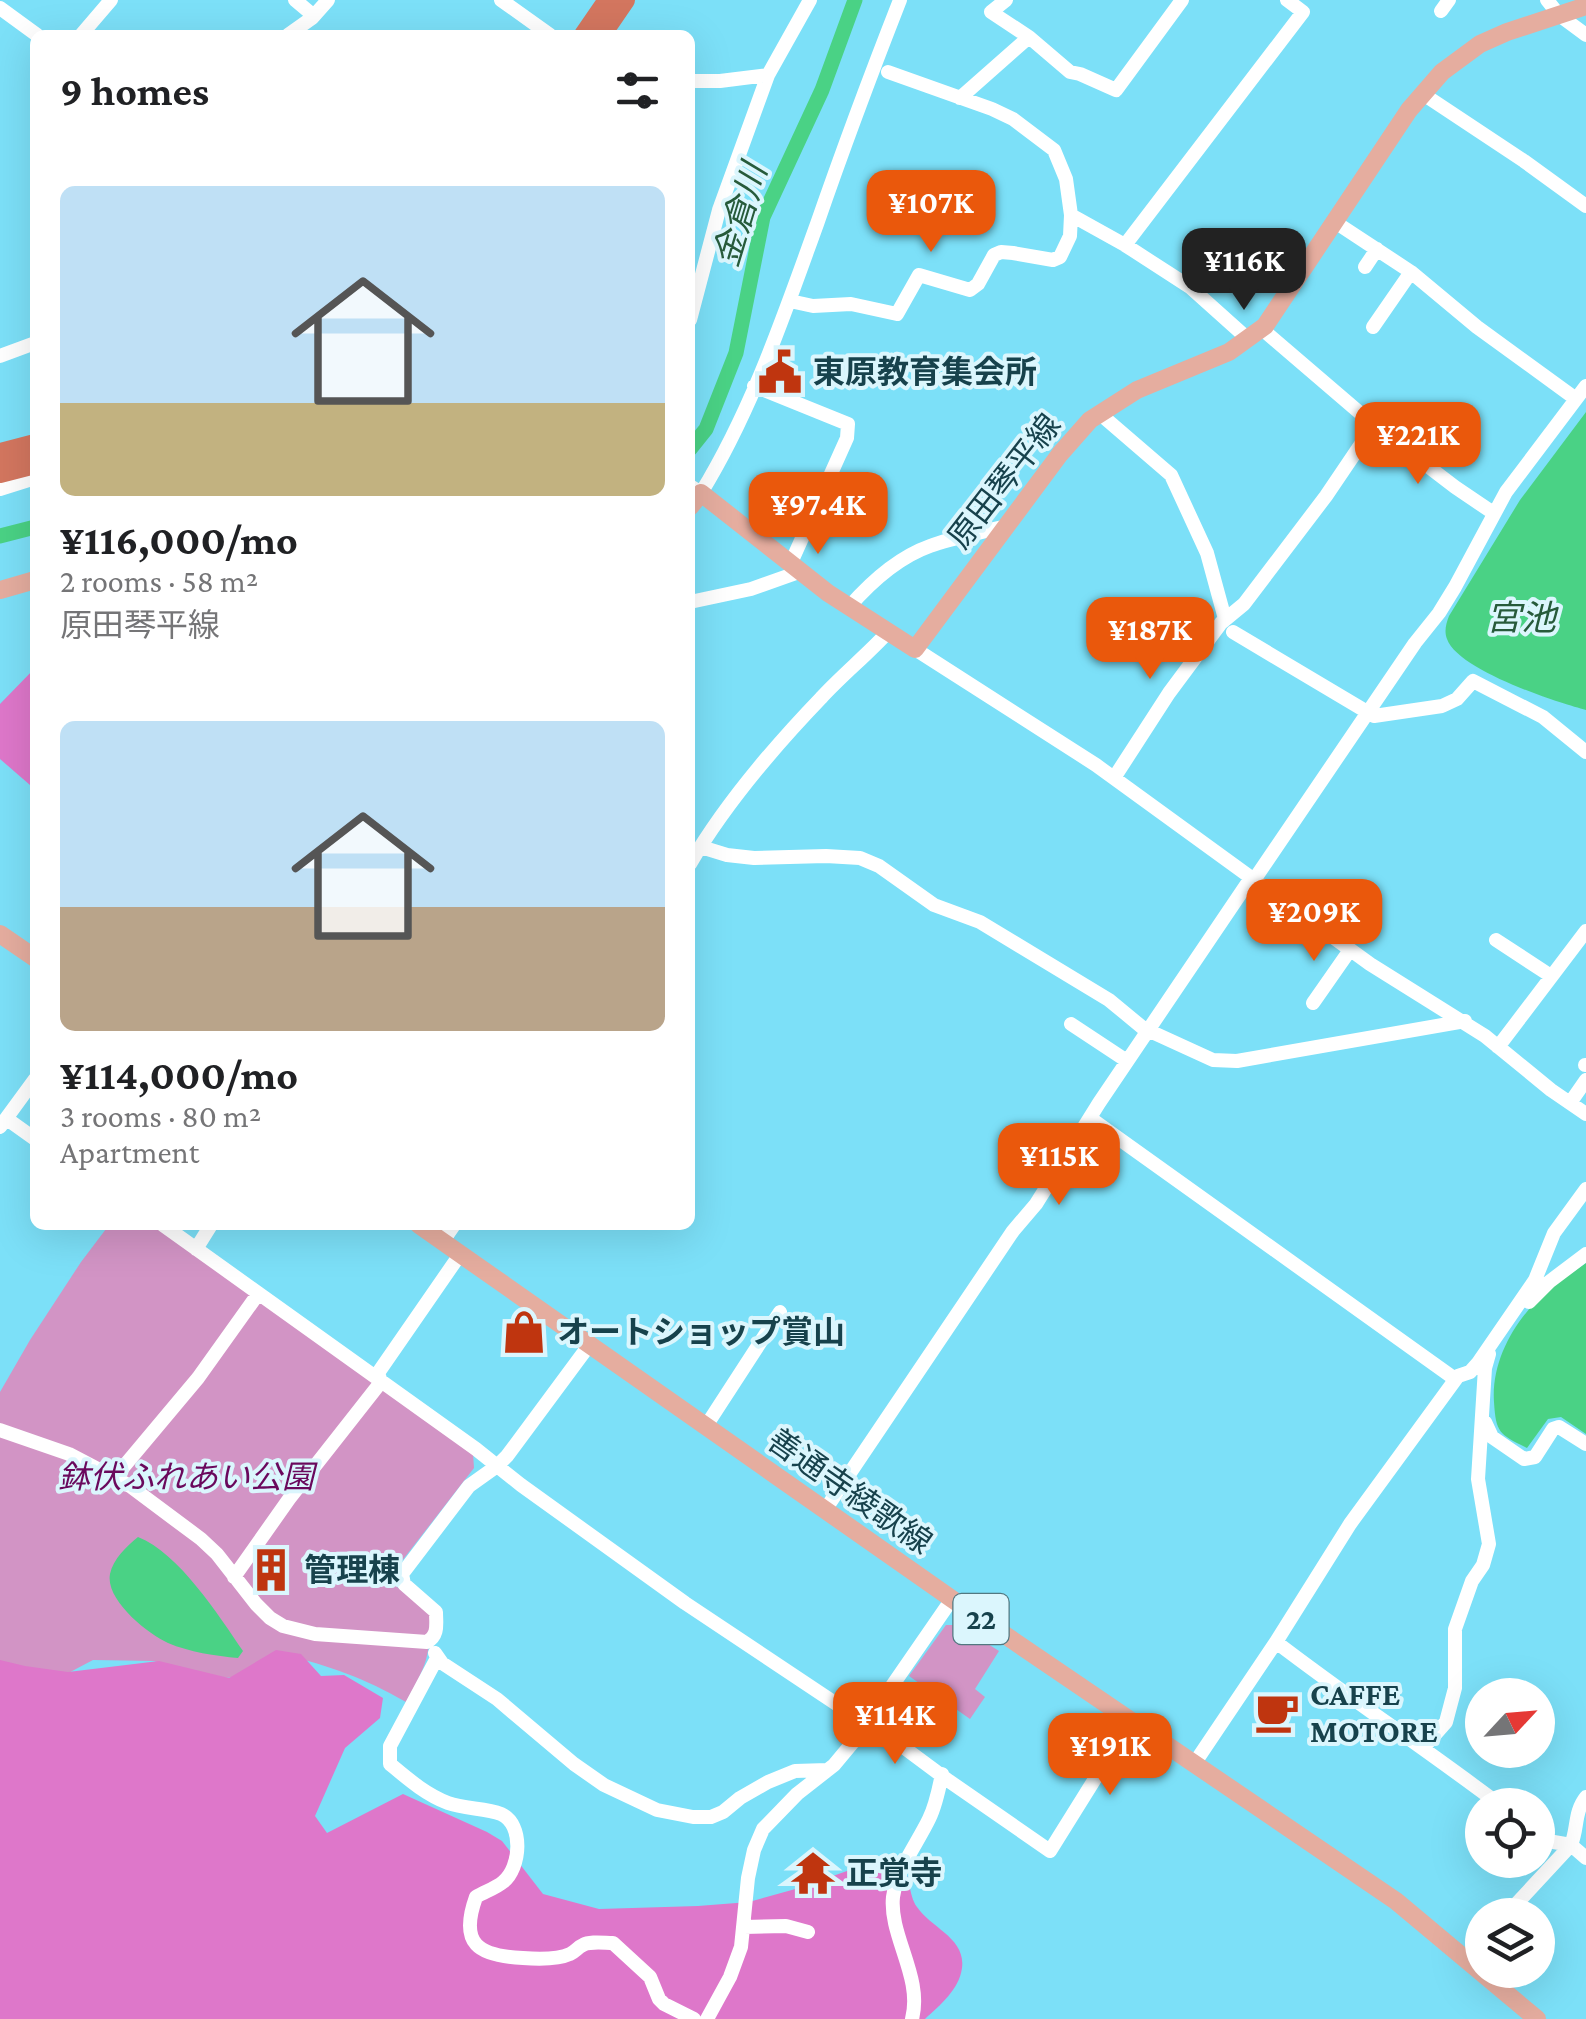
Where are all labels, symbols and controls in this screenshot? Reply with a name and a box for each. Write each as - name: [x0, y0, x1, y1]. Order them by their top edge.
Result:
- icon: filters: [610, 63, 665, 118]
- text: 9 homes: [60, 67, 209, 114]
- water label: 金倉川: [706, 155, 776, 271]
- pin: ¥107K: [861, 170, 1001, 255]
- text: ¥107K: [889, 184, 973, 220]
- pin: ¥116K: [1174, 228, 1314, 313]
- text: ¥116K: [1204, 242, 1284, 278]
- icon: home: [273, 251, 453, 431]
- public building icon: 東原教育集会所: [756, 348, 804, 396]
- place label: 東原教育集会所: [813, 354, 1037, 390]
- pin: ¥221K: [1348, 402, 1488, 487]
- street label: 原田琴平線: [941, 407, 1067, 555]
- text: ¥221K: [1377, 416, 1459, 452]
- pin: ¥97.4K: [737, 472, 899, 557]
- text: ¥97.4K: [771, 486, 865, 522]
- text: ¥116,000/mo: [60, 516, 298, 563]
- text: 2 rooms · 58 m²: [60, 563, 258, 599]
- pin: ¥187K: [1080, 597, 1220, 682]
- water label: 宮池: [1486, 599, 1559, 638]
- text: 原田琴平線: [60, 607, 220, 643]
- text: ¥187K: [1108, 611, 1192, 647]
- icon: home: [273, 786, 453, 966]
- pin: ¥209K: [1244, 879, 1384, 964]
- text: ¥209K: [1268, 893, 1360, 929]
- text: ¥114,000/mo: [60, 1051, 298, 1098]
- text: 3 rooms · 80 m²: [60, 1098, 261, 1134]
- pin: ¥115K: [989, 1123, 1129, 1208]
- text: Apartment: [60, 1134, 199, 1170]
- text: ¥115K: [1020, 1137, 1098, 1173]
- shop icon: オートショップ賞山: [500, 1308, 548, 1356]
- place label: オートショップ賞山: [557, 1314, 845, 1350]
- street label: 善通寺綾歌線: [761, 1421, 939, 1561]
- park label: 鉢伏ふれあい公園: [58, 1459, 318, 1495]
- building icon: 管理棟: [247, 1546, 295, 1594]
- place label: 管理棟: [304, 1552, 400, 1588]
- road number: 22: [954, 1594, 1008, 1644]
- place label: CAFFE MOTORE: [1310, 1676, 1438, 1749]
- north arrow: [1465, 1678, 1555, 1768]
- map controls: [1465, 1678, 1555, 1988]
- pin: ¥114K: [825, 1682, 965, 1767]
- cafe icon: CAFFE MOTORE: [1253, 1688, 1301, 1736]
- text: ¥114K: [855, 1696, 935, 1732]
- pin: ¥191K: [1040, 1713, 1180, 1798]
- text: ¥191K: [1070, 1727, 1150, 1763]
- button: locate: [1465, 1788, 1555, 1878]
- temple icon: 正覚寺: [789, 1849, 837, 1897]
- place label: 正覚寺: [846, 1855, 942, 1891]
- button: layers: [1465, 1898, 1555, 1988]

